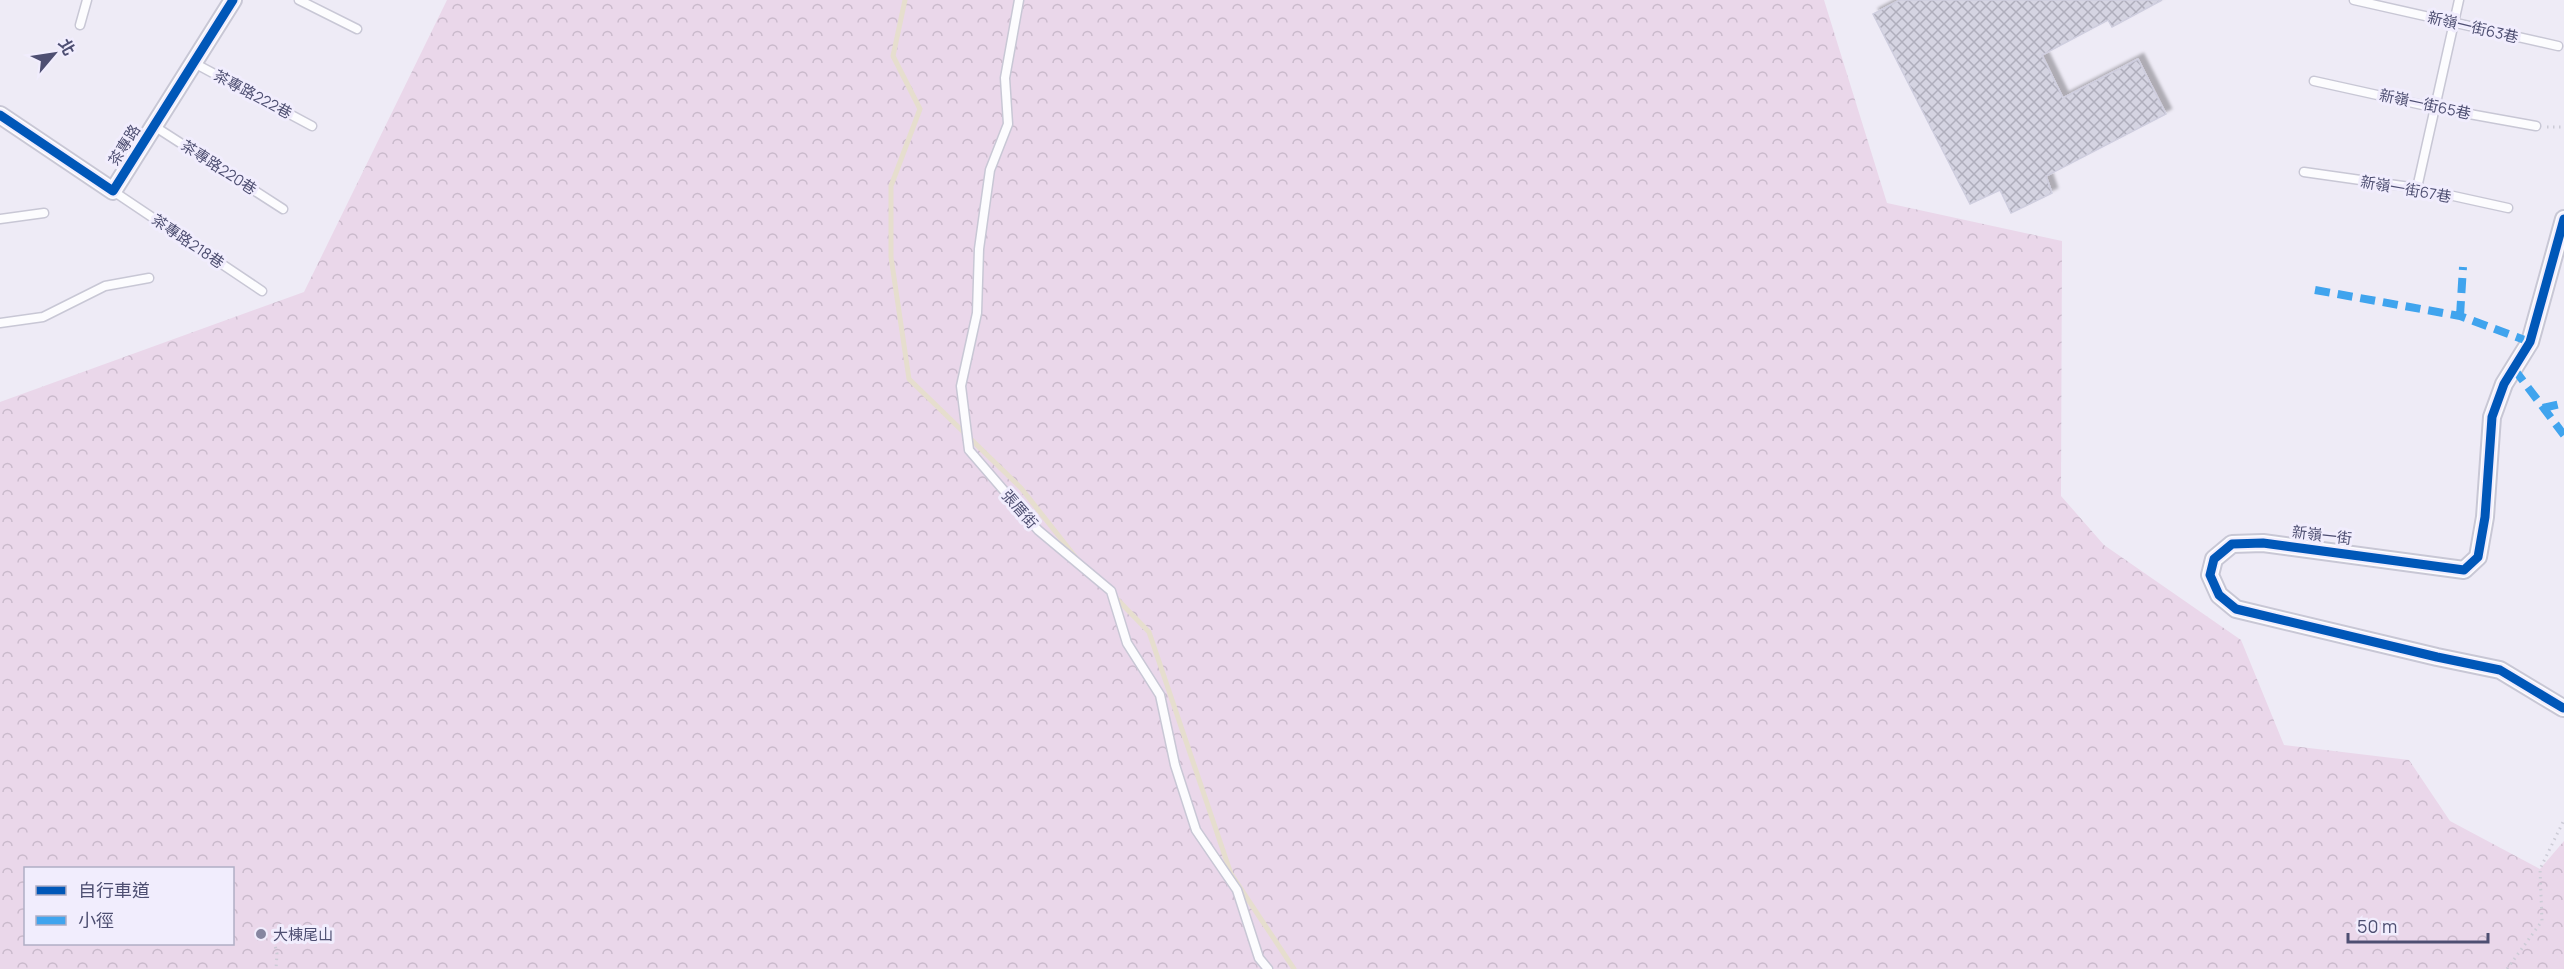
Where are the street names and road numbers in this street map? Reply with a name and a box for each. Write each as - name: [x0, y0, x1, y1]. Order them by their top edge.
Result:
- street label: 新嶺一街63巷: [2426, 6, 2520, 48]
- street label: 茶專路222巷: [210, 65, 296, 123]
- street label: 新嶺一街65巷: [2377, 84, 2473, 124]
- street label: 茶專路: [103, 120, 145, 170]
- street label: 茶專路220巷: [177, 135, 261, 199]
- street label: 新嶺一街67巷: [2359, 171, 2453, 207]
- street label: 茶專路218巷: [148, 209, 228, 273]
- street label: 張厝街: [997, 485, 1043, 533]
- street label: 新嶺一街: [2291, 521, 2353, 549]

